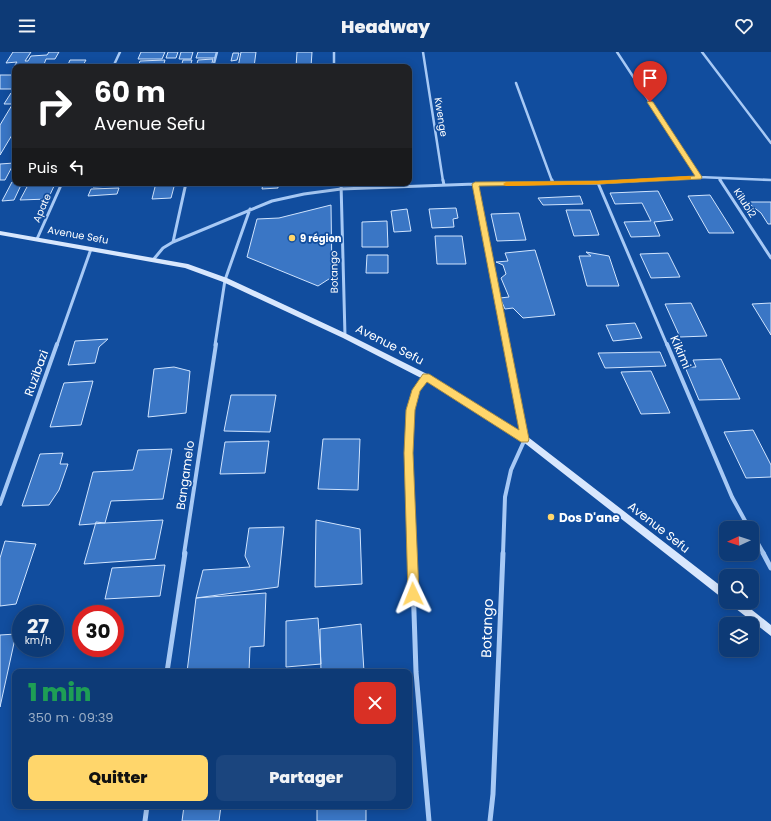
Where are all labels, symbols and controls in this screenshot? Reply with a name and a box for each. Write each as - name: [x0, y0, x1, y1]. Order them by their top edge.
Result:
- text: Headway: [341, 14, 430, 39]
- icon: menu: [16, 15, 38, 37]
- icon: heart: [733, 15, 755, 37]
- pin: [633, 61, 667, 102]
- icon: arrive: [639, 67, 661, 89]
- text: 60 m: [94, 73, 166, 112]
- icon: right: [28, 80, 80, 132]
- street label: Kwenge: [430, 96, 452, 138]
- text: Avenue Sefu: [94, 111, 206, 136]
- icon: left: [66, 156, 88, 178]
- text: Puis: [28, 157, 58, 178]
- street label: Kilubi2: [730, 185, 760, 221]
- street label: Apate: [29, 191, 55, 225]
- street label: Avenue Sefu: [46, 222, 110, 248]
- place label: 9 région: [300, 231, 342, 246]
- marker: 9 région: [287, 233, 297, 243]
- street label: Botango: [326, 251, 342, 293]
- street label: Avenue Sefu: [353, 320, 427, 368]
- street label: Kikimi: [666, 333, 696, 371]
- street label: Ruzibazi: [20, 347, 52, 398]
- street label: Bangamelo: [172, 439, 198, 511]
- street label: Avenue Sefu: [624, 497, 694, 557]
- place label: Dos D'ane: [559, 509, 620, 526]
- marker: Dos D'ane: [546, 512, 556, 522]
- north arrow: [719, 521, 759, 561]
- map controls: [719, 521, 759, 657]
- button: search: [719, 569, 759, 609]
- position arrow: [392, 573, 434, 615]
- street label: Botango: [476, 598, 498, 658]
- speed limit sign: 30: [72, 605, 124, 657]
- text: 27: [27, 612, 49, 640]
- button: layers: [719, 617, 759, 657]
- text: km/h: [25, 633, 51, 648]
- text: 1 min: [28, 676, 91, 709]
- button: close: [354, 682, 396, 724]
- text: 350 m · 09:39: [28, 708, 114, 727]
- button: Quitter: [28, 755, 208, 801]
- button: Partager: [216, 755, 396, 801]

